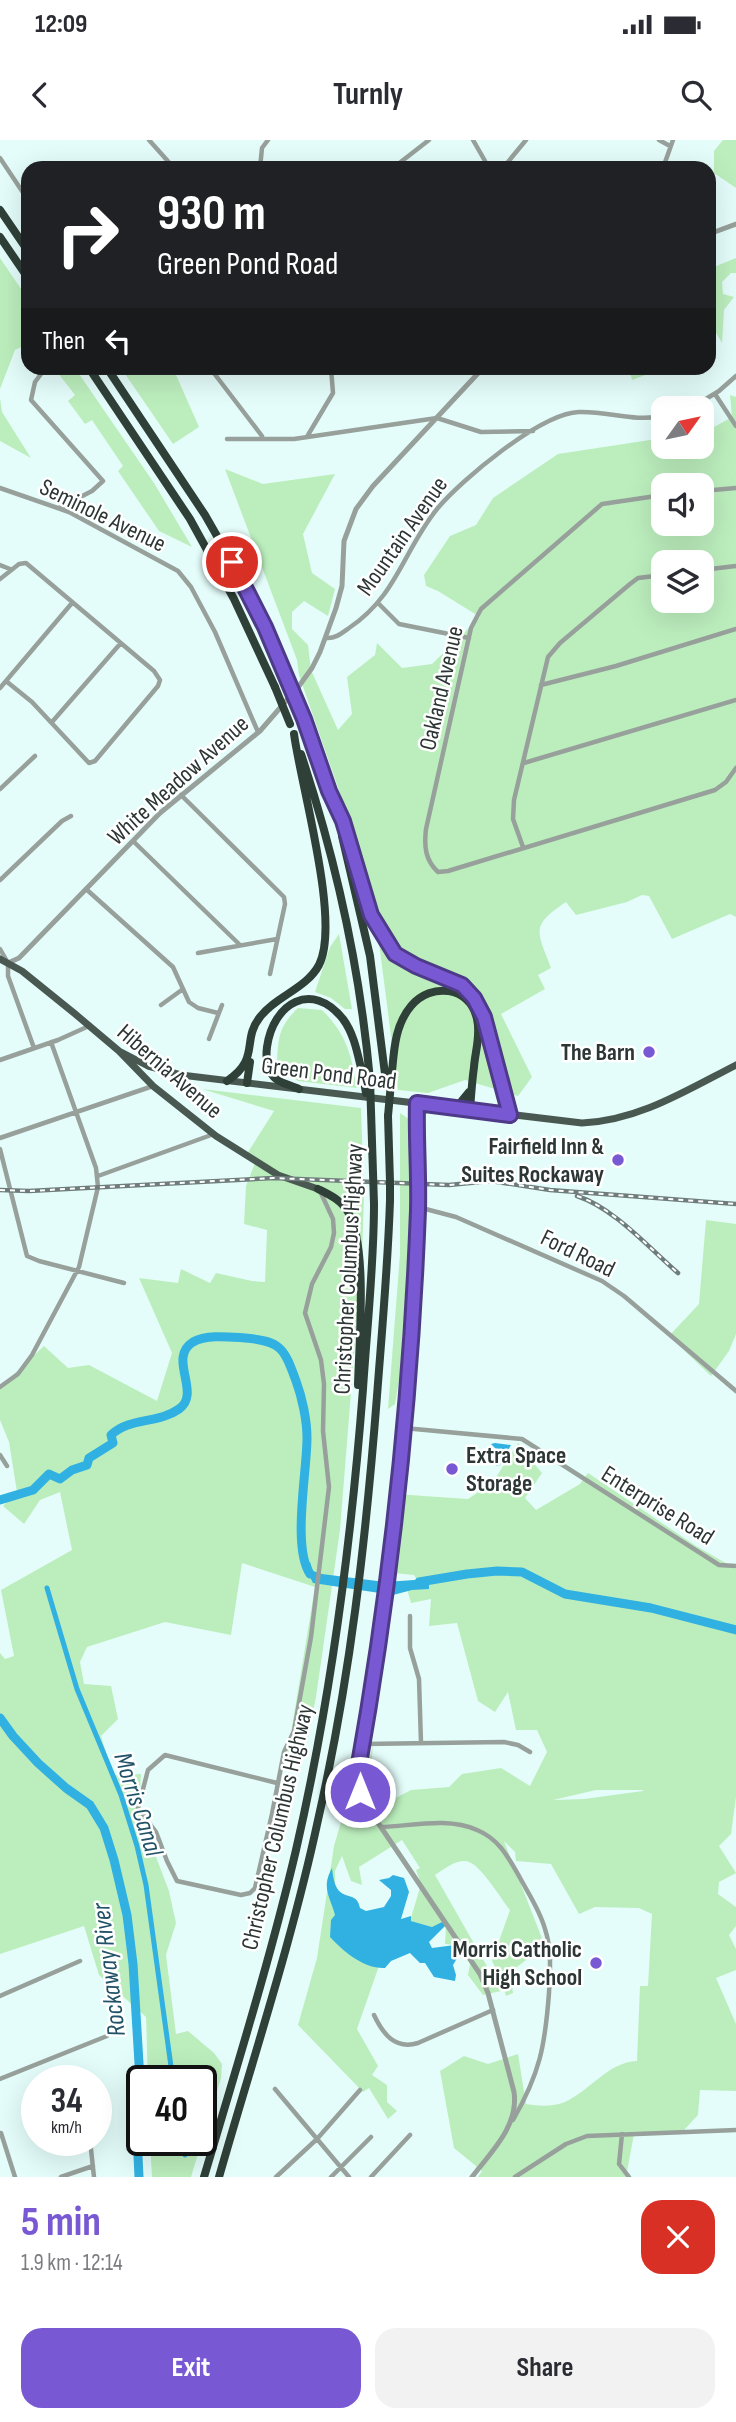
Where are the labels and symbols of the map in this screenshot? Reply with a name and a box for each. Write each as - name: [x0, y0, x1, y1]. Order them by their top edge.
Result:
- north arrow: [651, 396, 714, 458]
- street label: Mountain Avenue: [351, 471, 454, 601]
- street label: Seminole Avenue: [35, 472, 171, 558]
- pin: [202, 532, 262, 592]
- street label: Oakland Avenue: [413, 623, 470, 753]
- street label: White Meadow Avenue: [102, 709, 255, 851]
- street label: Hibernia Avenue: [111, 1018, 228, 1125]
- place label: The Barn: [561, 1038, 635, 1067]
- marker: The Barn: [641, 1044, 657, 1060]
- street label: Green Pond Road: [260, 1051, 398, 1096]
- place label: Fairfield Inn & Suites Rockaway: [461, 1132, 604, 1189]
- street label: Christopher Columbus Highway: [327, 1143, 370, 1395]
- marker: Fairfield Inn & Suites Rockaway: [610, 1152, 626, 1168]
- street label: Ford Road: [536, 1223, 620, 1284]
- place label: Extra Space Storage: [466, 1441, 566, 1498]
- street label: Enterprise Road: [596, 1459, 719, 1551]
- marker: Extra Space Storage: [444, 1461, 460, 1477]
- street label: Christopher Columbus Highway: [235, 1701, 320, 1953]
- water label: Morris Canal: [106, 1749, 169, 1861]
- position arrow: [323, 1755, 397, 1829]
- water label: Rockaway River: [86, 1900, 133, 2038]
- place label: Morris Catholic High School: [453, 1935, 582, 1992]
- marker: Morris Catholic High School: [588, 1955, 604, 1971]
- speed limit sign: 40: [126, 2065, 217, 2156]

